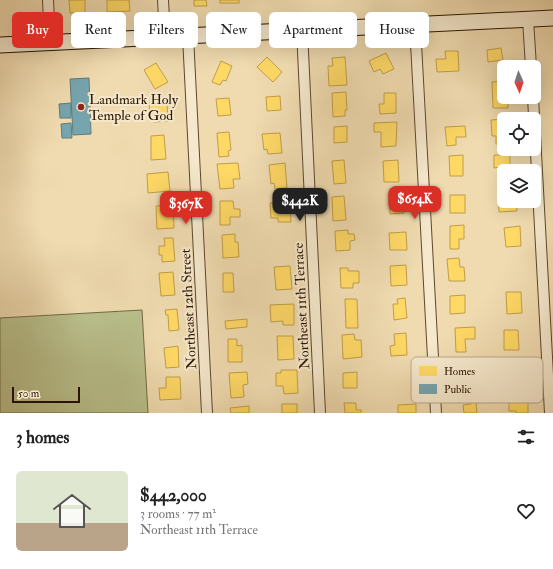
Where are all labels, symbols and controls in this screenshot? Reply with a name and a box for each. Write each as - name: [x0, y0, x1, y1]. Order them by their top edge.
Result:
- chip: Buy: [12, 12, 63, 48]
- chip: Rent: [71, 12, 126, 48]
- chip: Filters: [134, 12, 198, 48]
- chip: New: [206, 12, 261, 48]
- chip: Apartment: [269, 12, 357, 48]
- chip: House: [365, 12, 429, 48]
- north arrow: [497, 60, 541, 104]
- map controls: [497, 60, 541, 208]
- place label: Landmark Holy Temple of God: [89, 91, 179, 125]
- marker: Landmark Holy Temple of God: [76, 102, 86, 112]
- button: locate: [497, 112, 541, 156]
- button: layers: [497, 164, 541, 208]
- pin: $654K: [387, 186, 443, 220]
- pin: $442K: [272, 188, 328, 222]
- pin: $367K: [158, 191, 214, 225]
- text: $654K: [397, 191, 433, 207]
- text: $442K: [281, 193, 319, 209]
- text: $367K: [169, 196, 203, 212]
- street label: Northeast 11th Terrace: [290, 242, 313, 370]
- street label: Northeast 12th Street: [177, 248, 200, 370]
- legend: [411, 357, 543, 403]
- text: Homes: [444, 365, 475, 378]
- text: Public: [444, 383, 472, 396]
- scale bar: [12, 385, 80, 404]
- text: 50 m: [18, 387, 39, 400]
- icon: filters: [515, 426, 537, 448]
- text: 3 homes: [16, 427, 69, 448]
- text: $442,000: [140, 485, 207, 506]
- icon: home: [48, 487, 96, 535]
- icon: heart: [515, 500, 537, 522]
- text: 3 rooms · 77 m²: [140, 506, 216, 522]
- text: Northeast 11th Terrace: [140, 522, 258, 538]

